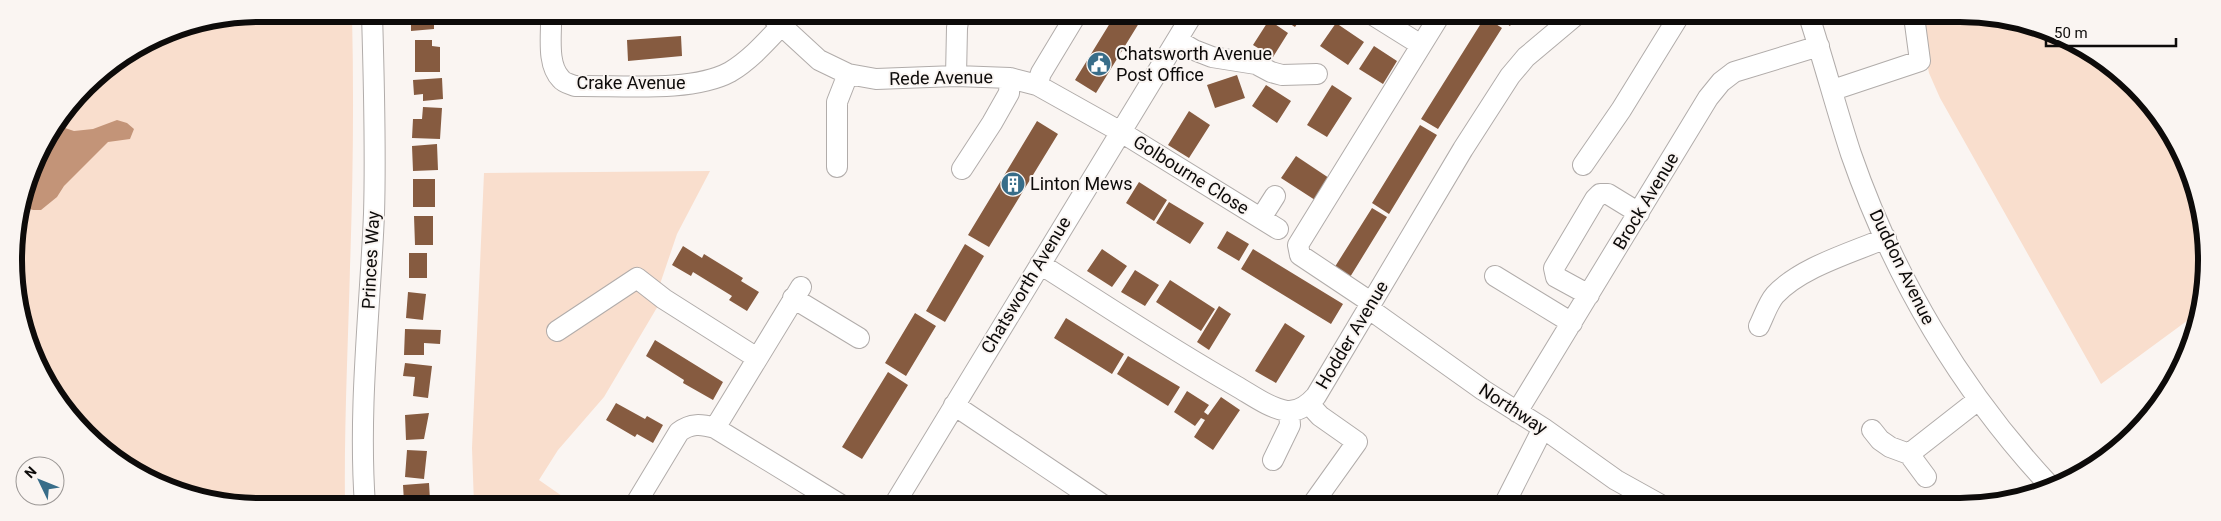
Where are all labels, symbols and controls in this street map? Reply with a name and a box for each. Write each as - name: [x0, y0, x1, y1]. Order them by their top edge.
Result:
- scale bar: [2046, 15, 2176, 47]
- text: 50 m: [2054, 24, 2088, 42]
- place label: Chatsworth Avenue Post Office: [1116, 43, 1272, 85]
- public building icon: Chatsworth Avenue Post Office: [1086, 51, 1112, 77]
- street label: Rede Avenue: [889, 66, 993, 89]
- street label: Crake Avenue: [576, 72, 686, 93]
- street label: Golbourne Close: [1130, 131, 1253, 219]
- street label: Brock Avenue: [1608, 148, 1683, 253]
- building icon: Linton Mews: [1000, 171, 1026, 197]
- place label: Linton Mews: [1030, 173, 1132, 194]
- street label: Duddon Avenue: [1865, 206, 1939, 328]
- street label: Princes Way: [357, 210, 384, 310]
- street label: Chatsworth Avenue: [976, 212, 1075, 357]
- street label: Hodder Avenue: [1311, 277, 1392, 393]
- street label: Northway: [1475, 379, 1552, 439]
- north arrow: [15, 456, 65, 506]
- text: N: [21, 463, 40, 481]

